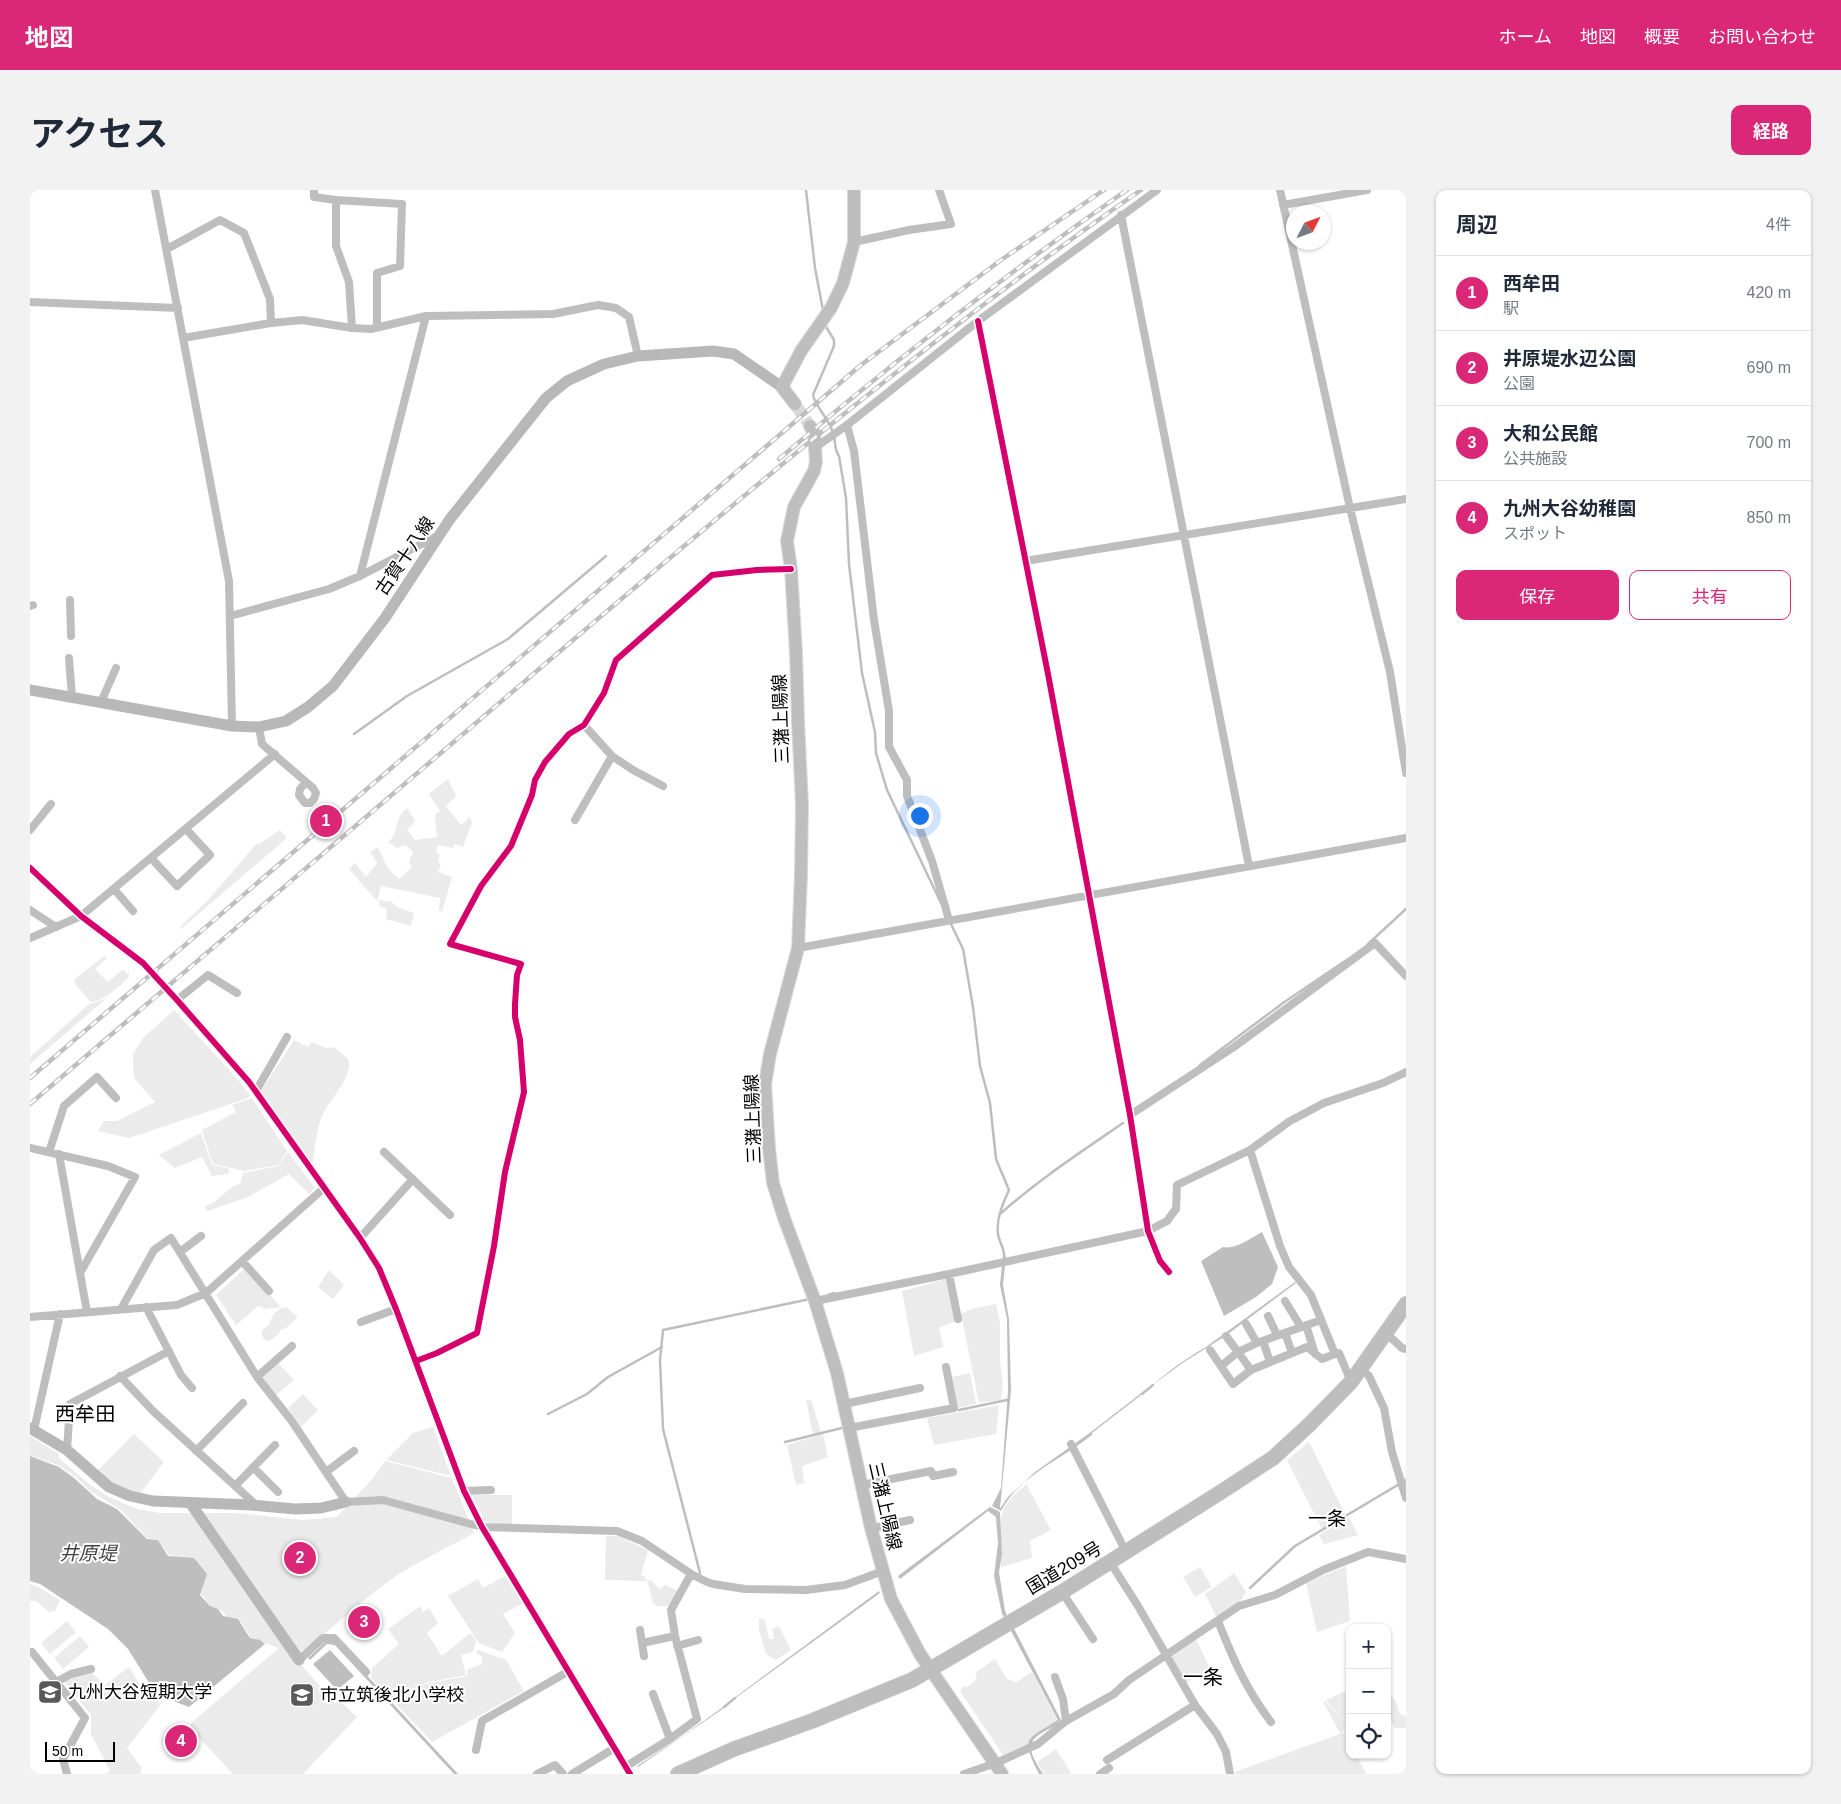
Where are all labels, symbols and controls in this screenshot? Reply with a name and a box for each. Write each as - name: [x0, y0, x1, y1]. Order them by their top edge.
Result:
- text: 地図: [25, 24, 73, 51]
- text: ホーム: [1499, 27, 1552, 47]
- text: 地図: [1580, 27, 1616, 47]
- text: 概要: [1644, 27, 1680, 47]
- text: お問い合わせ: [1708, 27, 1816, 47]
- button: 経路: [1731, 105, 1811, 155]
- text: アクセス: [30, 114, 168, 153]
- north arrow: [1286, 205, 1331, 250]
- text: 周辺: [1456, 213, 1498, 236]
- text: 4件: [1766, 216, 1791, 233]
- text: 西牟田: [1503, 273, 1560, 294]
- text: 1: [1468, 284, 1476, 301]
- text: 420 m: [1747, 284, 1791, 301]
- text: 駅: [1503, 300, 1519, 317]
- text: 井原堤水辺公園: [1503, 348, 1636, 369]
- text: 2: [1468, 359, 1476, 376]
- text: 690 m: [1747, 359, 1791, 376]
- text: 公園: [1503, 375, 1535, 392]
- text: 大和公民館: [1503, 423, 1598, 444]
- text: 3: [1468, 434, 1476, 451]
- text: 700 m: [1747, 434, 1791, 451]
- text: 公共施設: [1503, 450, 1567, 467]
- text: 九州大谷幼稚園: [1503, 498, 1636, 519]
- text: 4: [1468, 509, 1476, 526]
- text: 850 m: [1747, 509, 1791, 526]
- street label: 古賀十八線: [372, 513, 438, 599]
- text: スポット: [1503, 525, 1567, 542]
- button: 保存: [1456, 570, 1619, 620]
- button: 共有: [1629, 570, 1791, 620]
- street label: 三潴上陽線: [769, 674, 793, 764]
- pin: 1: [310, 802, 342, 840]
- your location: [907, 803, 933, 829]
- street label: 三潴上陽線: [741, 1074, 765, 1164]
- district label: 西牟田: [55, 1403, 115, 1425]
- street label: 三潴上陽線: [865, 1460, 905, 1552]
- district label: 一条: [1308, 1508, 1346, 1529]
- street label: 国道209号: [1023, 1538, 1105, 1598]
- pin: 2: [284, 1539, 316, 1577]
- water label: 井原堤: [59, 1543, 118, 1564]
- pin: 3: [348, 1603, 380, 1641]
- map controls: [1346, 1624, 1391, 1759]
- button: +: [1346, 1624, 1391, 1669]
- district label: 一条: [1183, 1666, 1223, 1688]
- button: −: [1346, 1669, 1391, 1714]
- school or university icon: 九州大谷短期大学: [37, 1679, 63, 1705]
- place label: 九州大谷短期大学: [68, 1682, 212, 1702]
- school or university icon: 市立筑後北小学校: [289, 1682, 315, 1708]
- place label: 市立筑後北小学校: [320, 1685, 464, 1705]
- button: locate: [1346, 1714, 1391, 1759]
- pin: 4: [165, 1722, 197, 1760]
- scale bar: [45, 1739, 115, 1762]
- text: 50 m: [52, 1743, 83, 1759]

